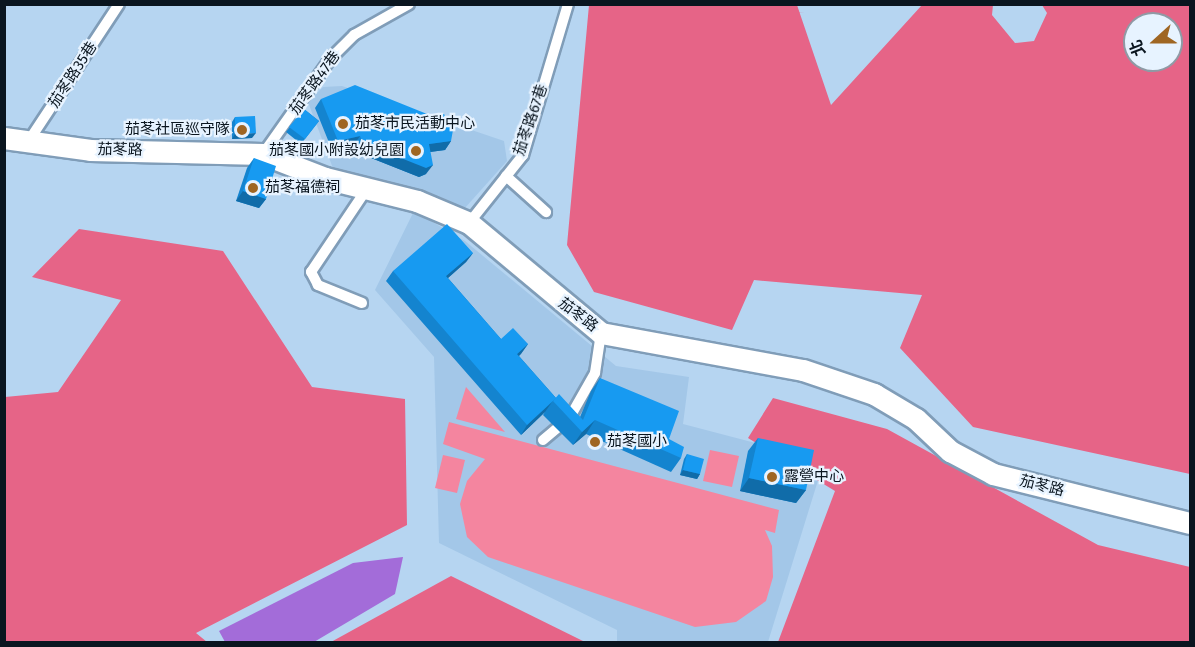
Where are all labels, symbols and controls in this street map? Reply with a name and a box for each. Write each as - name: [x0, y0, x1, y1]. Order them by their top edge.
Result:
- north arrow: [1123, 12, 1183, 72]
- text: 北: [1126, 37, 1149, 59]
- street label: 茄苳路35巷: [45, 39, 101, 111]
- street label: 茄苳路47巷: [286, 48, 344, 118]
- street label: 茄苳路67巷: [510, 82, 552, 158]
- place label: 茄苳市民活動中心: [355, 115, 475, 133]
- marker: 茄苳市民活動中心: [336, 117, 350, 131]
- place label: 茄苳社區巡守隊: [125, 121, 230, 139]
- marker: 茄苳社區巡守隊: [235, 123, 249, 137]
- street label: 茄苳路: [97, 141, 143, 159]
- place label: 茄苳國小附設幼兒園: [269, 142, 404, 160]
- marker: 茄苳國小附設幼兒園: [409, 144, 423, 158]
- place label: 茄苳福德祠: [265, 179, 340, 197]
- marker: 茄苳福德祠: [246, 181, 260, 195]
- street label: 茄苳路: [555, 294, 601, 336]
- place label: 茄苳國小: [607, 433, 667, 451]
- marker: 茄苳國小: [588, 435, 602, 449]
- place label: 露營中心: [784, 468, 844, 486]
- marker: 露營中心: [765, 470, 779, 484]
- street label: 茄苳路: [1018, 472, 1066, 500]

